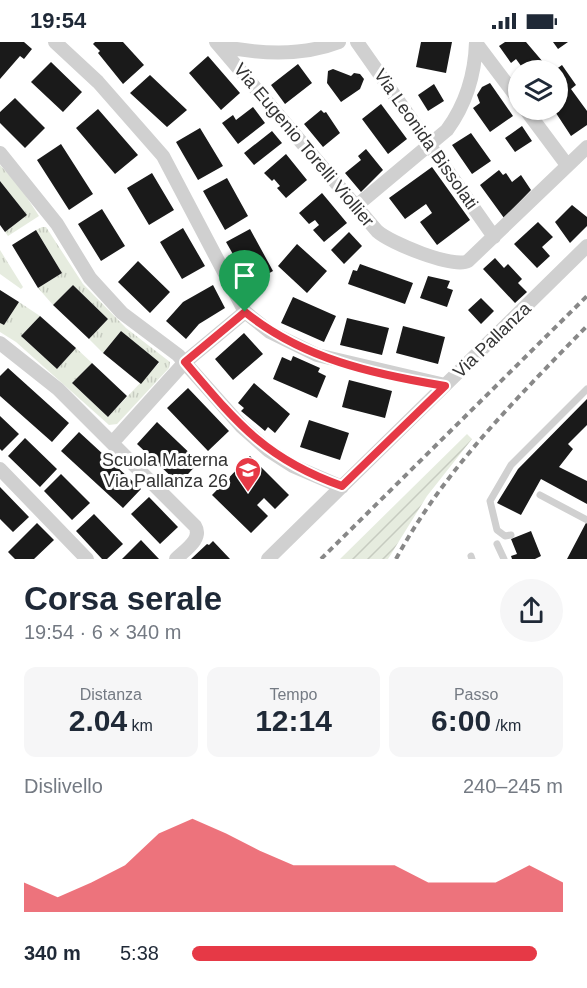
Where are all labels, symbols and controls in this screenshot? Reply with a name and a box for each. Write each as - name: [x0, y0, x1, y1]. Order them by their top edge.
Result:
- text: 19:54: [30, 8, 86, 33]
- street label: Via Eugenio Torelli Viollier: [230, 59, 378, 231]
- map controls: [508, 60, 568, 120]
- button: layers: [508, 60, 568, 120]
- street label: Via Leonida Bissolati: [370, 65, 482, 213]
- pin: [219, 250, 270, 312]
- icon: arrive: [228, 259, 261, 292]
- street label: Via Pallanza: [449, 297, 536, 382]
- place label: Scuola Materna Via Pallanza 26: [102, 450, 229, 491]
- school or university icon: Scuola Materna Via Pallanza 26: [233, 455, 263, 493]
- button: share: [500, 579, 563, 642]
- text: Corsa serale: [24, 580, 222, 617]
- text: 19:54 · 6 × 340 m: [24, 621, 181, 643]
- text: Distanza: [80, 686, 142, 703]
- text: Tempo: [269, 686, 318, 703]
- text: Passo: [454, 686, 498, 703]
- text: 2.04: [69, 704, 127, 737]
- text: 12:14: [255, 704, 332, 737]
- text: 6:00: [431, 704, 491, 737]
- text: km: [127, 717, 153, 734]
- text: /km: [491, 717, 521, 734]
- text: Dislivello: [24, 775, 103, 797]
- text: 240–245 m: [463, 775, 563, 797]
- text: 340 m: [24, 942, 81, 964]
- text: 5:38: [120, 942, 159, 964]

